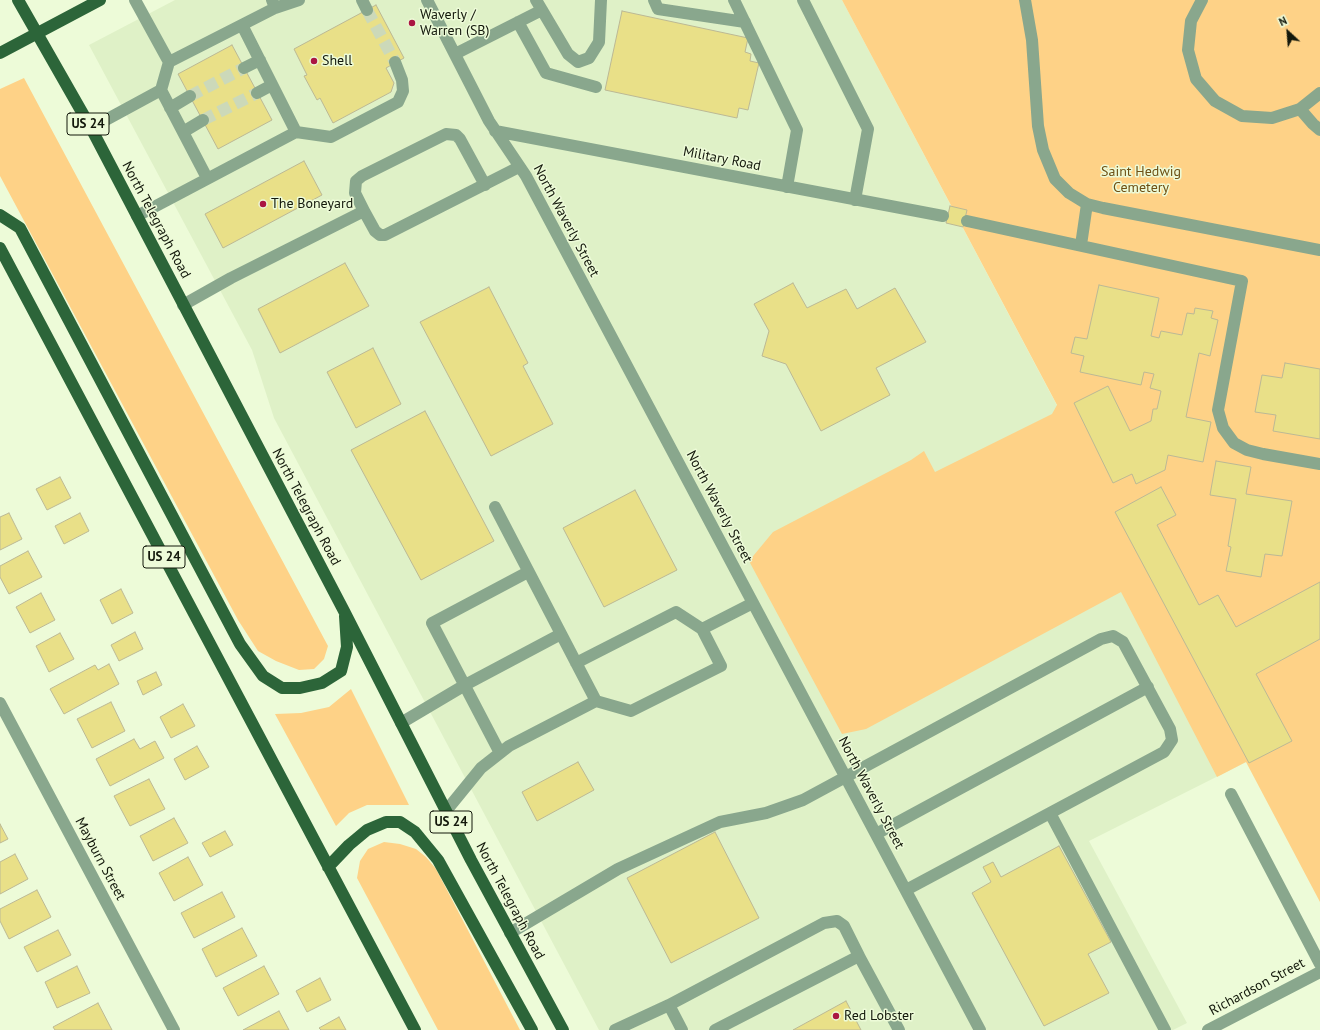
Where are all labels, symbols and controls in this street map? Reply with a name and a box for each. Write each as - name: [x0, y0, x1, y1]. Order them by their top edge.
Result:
- place label: Waverly / Warren (SB): [420, 7, 489, 40]
- north arrow: [1268, 12, 1308, 52]
- text: N: [1276, 13, 1289, 29]
- marker: Waverly / Warren (SB): [407, 18, 417, 28]
- place label: Shell: [322, 53, 352, 69]
- marker: Shell: [309, 56, 319, 66]
- road number: US 24: [67, 113, 109, 135]
- street label: Military Road: [682, 143, 762, 175]
- street label: North Telegraph Road: [118, 159, 194, 281]
- street label: North Waverly Street: [529, 162, 603, 280]
- park label: Saint Hedwig Cemetery: [1101, 164, 1181, 196]
- place label: The Boneyard: [271, 196, 353, 212]
- marker: The Boneyard: [258, 199, 268, 209]
- street label: North Telegraph Road: [268, 446, 344, 568]
- street label: North Waverly Street: [682, 448, 756, 566]
- road number: US 24: [143, 546, 185, 568]
- street label: North Waverly Street: [834, 734, 908, 852]
- road number: US 24: [430, 811, 472, 833]
- street label: Mayburn Street: [71, 815, 129, 903]
- street label: North Telegraph Road: [472, 840, 548, 962]
- street label: Richardson Street: [1206, 955, 1308, 1019]
- place label: Red Lobster: [844, 1008, 914, 1024]
- marker: Red Lobster: [831, 1011, 841, 1021]

